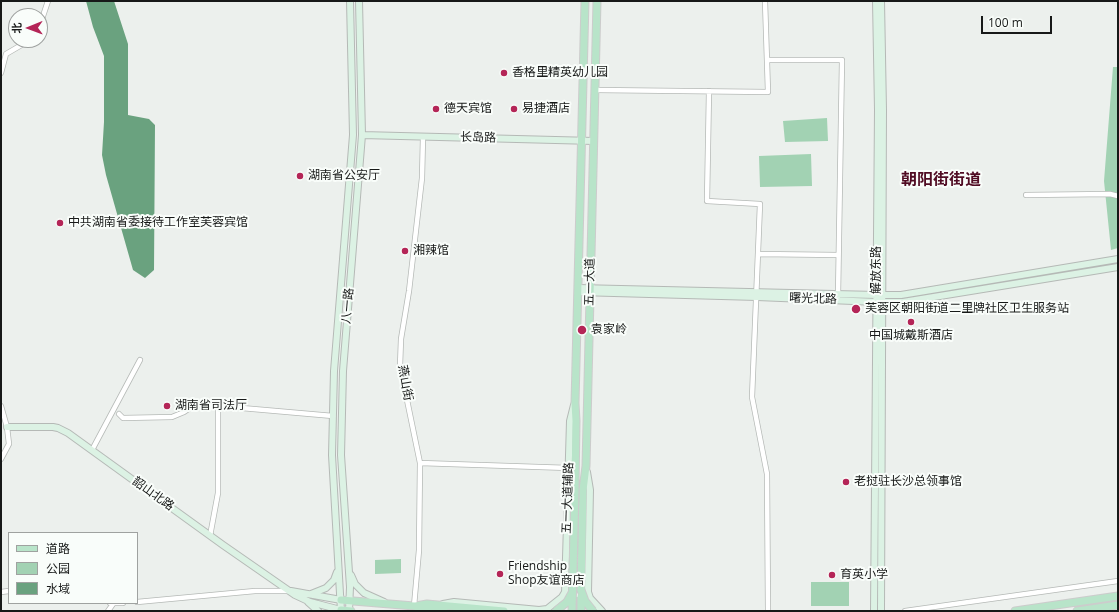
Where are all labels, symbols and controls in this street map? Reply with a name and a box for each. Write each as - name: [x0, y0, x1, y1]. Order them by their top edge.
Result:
- north arrow: [8, 8, 48, 48]
- scale bar: [983, 8, 1054, 34]
- text: 100 m: [988, 14, 1023, 31]
- text: 北: [9, 23, 24, 34]
- place label: 香格里精英幼儿园: [512, 66, 608, 80]
- marker: 香格里精英幼儿园: [499, 68, 509, 78]
- place label: 德天宾馆: [444, 102, 492, 116]
- place label: 易捷酒店: [522, 102, 570, 116]
- marker: 德天宾馆: [431, 104, 441, 114]
- marker: 易捷酒店: [509, 104, 519, 114]
- street label: 长岛路: [460, 130, 496, 146]
- place label: 湖南省公安厅: [308, 169, 380, 183]
- district label: 朝阳街街道: [901, 170, 981, 190]
- marker: 湖南省公安厅: [295, 171, 305, 181]
- place label: 中共湖南省委接待工作室芙蓉宾馆: [68, 216, 248, 230]
- marker: 中共湖南省委接待工作室芙蓉宾馆: [55, 218, 65, 228]
- place label: 湘辣馆: [413, 244, 449, 258]
- marker: 湘辣馆: [400, 246, 410, 256]
- street label: 解放东路: [870, 246, 884, 294]
- street label: 五一大道: [582, 258, 598, 306]
- street label: 八一路: [339, 287, 357, 325]
- street label: 曙光北路: [789, 291, 837, 307]
- place label: 芙蓉区朝阳街道二里牌社区卫生服务站: [865, 302, 1069, 316]
- marker: 芙蓉区朝阳街道二里牌社区卫生服务站: [850, 303, 862, 315]
- marker: 中国城戴斯酒店: [906, 317, 916, 327]
- place label: 袁家岭: [591, 323, 627, 337]
- marker: 袁家岭: [576, 324, 588, 336]
- place label: 中国城戴斯酒店: [869, 329, 953, 343]
- street label: 燕山街: [395, 364, 415, 402]
- place label: 湖南省司法厅: [175, 399, 247, 413]
- marker: 湖南省司法厅: [162, 401, 172, 411]
- street label: 五一大道辅路: [560, 462, 576, 534]
- street label: 韶山北路: [129, 474, 177, 514]
- place label: 老挝驻长沙总领事馆: [854, 475, 962, 489]
- marker: 老挝驻长沙总领事馆: [841, 477, 851, 487]
- legend: [8, 532, 138, 604]
- text: 道路: [46, 540, 70, 557]
- text: 公园: [46, 560, 70, 577]
- place label: Friendship Shop友谊商店: [508, 560, 584, 588]
- place label: 育英小学: [840, 568, 888, 582]
- marker: Friendship Shop友谊商店: [495, 569, 505, 579]
- marker: 育英小学: [827, 570, 837, 580]
- text: 水域: [46, 580, 70, 597]

